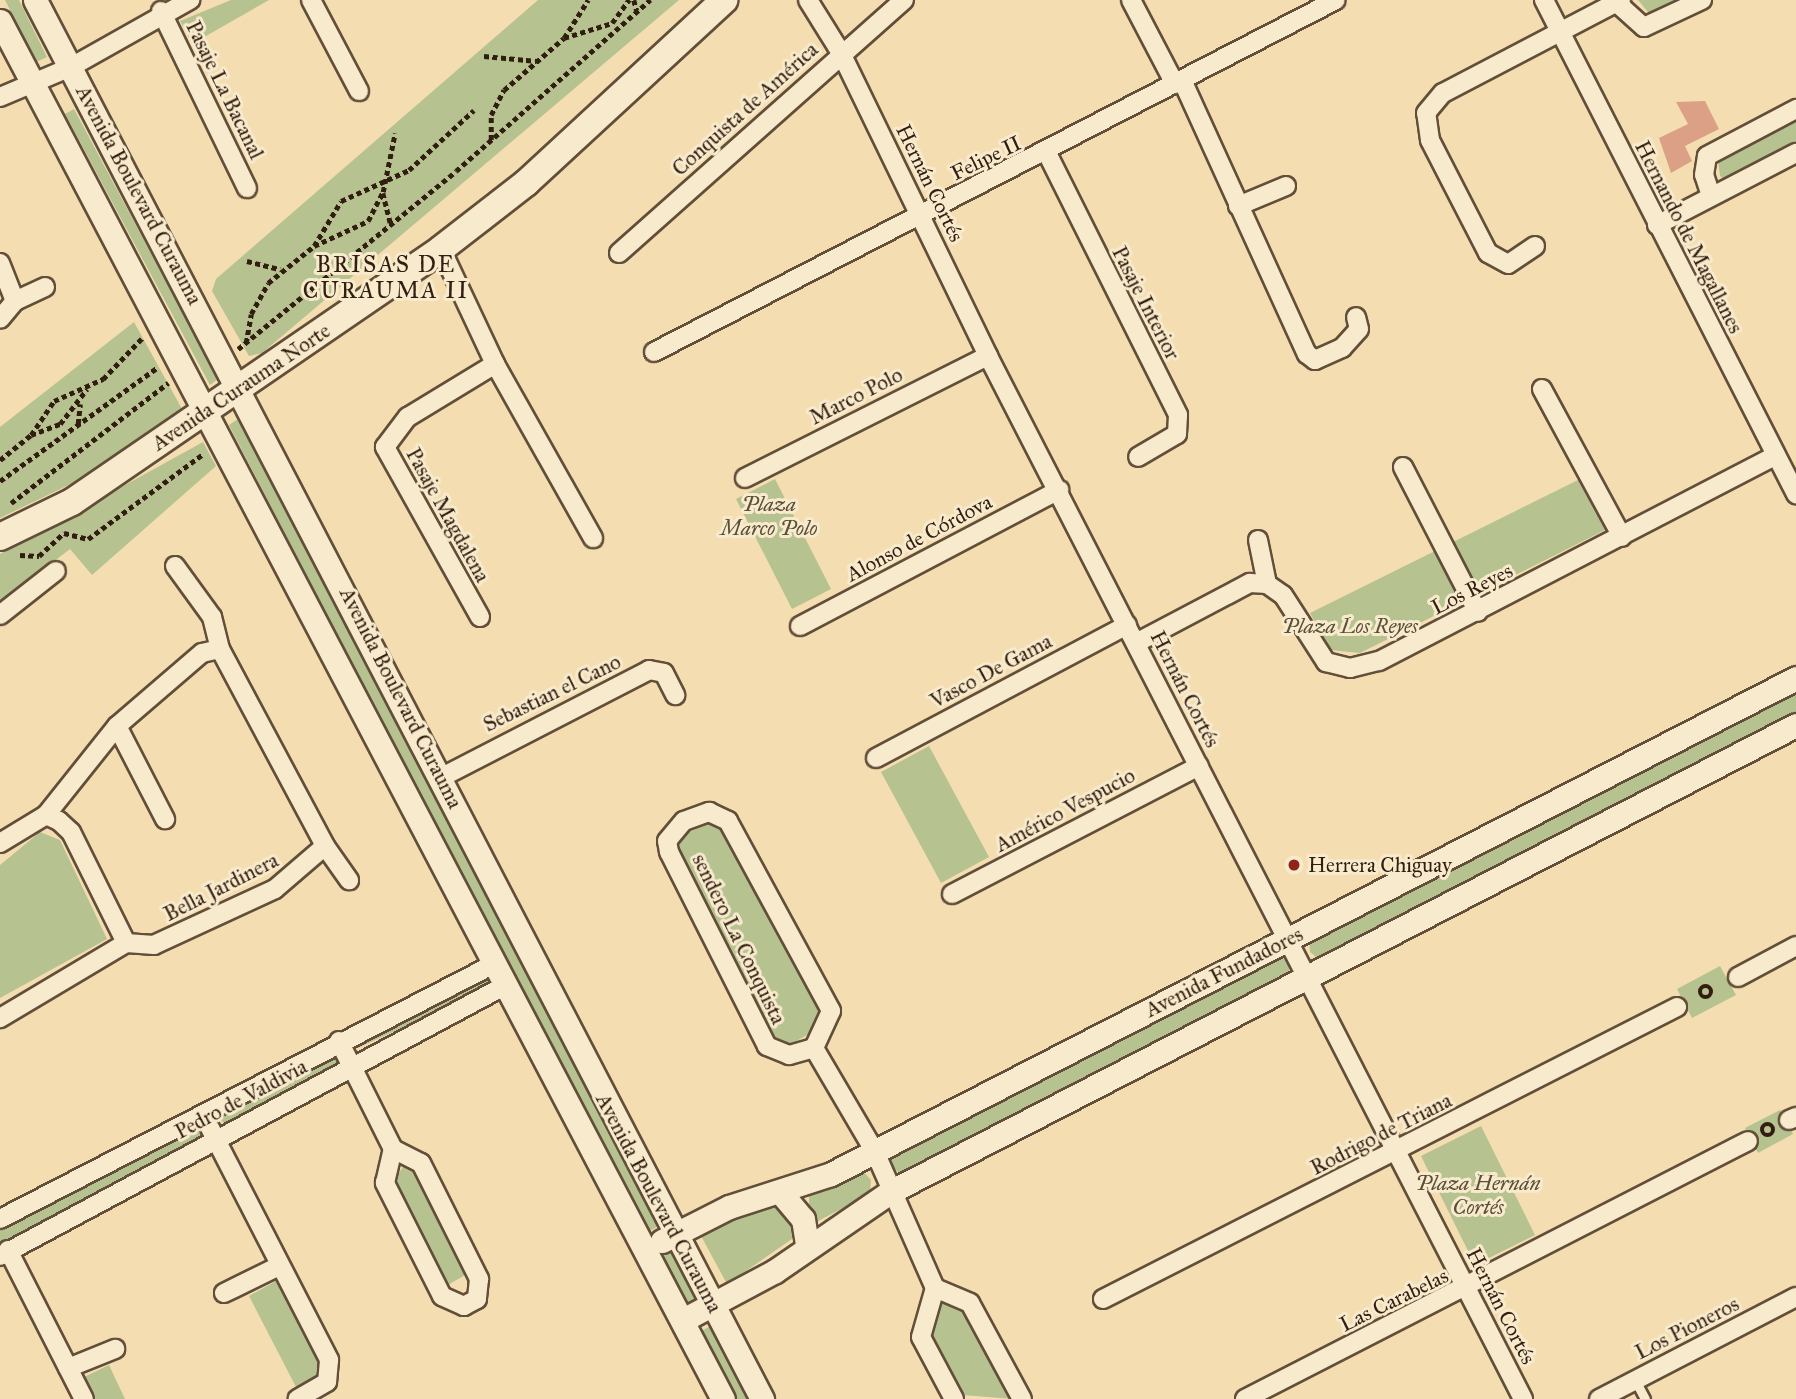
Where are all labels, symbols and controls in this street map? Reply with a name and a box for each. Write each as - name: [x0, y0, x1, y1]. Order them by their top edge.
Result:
- street label: Pasaje La Bacanal: [181, 17, 269, 163]
- street label: Conquista de América: [667, 37, 823, 181]
- street label: Avenida Boulevard Curauma: [70, 81, 208, 309]
- street label: Hernán Cortés: [891, 120, 969, 246]
- street label: Felipe II: [947, 130, 1025, 186]
- street label: Hernando de Magallanes: [1629, 136, 1749, 338]
- street label: Pasaje Interior: [1107, 242, 1185, 364]
- district label: BRISAS DE CURAUMA II: [304, 250, 468, 304]
- street label: Avenida Curauma Norte: [147, 318, 335, 456]
- street label: Marco Polo: [805, 362, 907, 430]
- street label: Pasaje Magdalena: [401, 443, 495, 587]
- street label: Alonso de Córdova: [842, 489, 996, 587]
- park label: Plaza Marco Polo: [720, 491, 818, 541]
- street label: Los Reyes: [1427, 558, 1517, 620]
- street label: Avenida Boulevard Curauma: [334, 583, 468, 813]
- park label: Plaza Los Reyes: [1282, 613, 1418, 639]
- street label: Hernán Cortés: [1145, 627, 1225, 751]
- street label: Vasco De Gama: [926, 628, 1056, 714]
- street label: Sebastian el Cano: [479, 649, 625, 737]
- street label: Américo Vespucio: [991, 763, 1139, 857]
- street label: Bella Jardinera: [160, 847, 282, 927]
- street label: sendero La Conquista: [687, 850, 791, 1028]
- place label: Herrera Chiguay: [1308, 852, 1452, 878]
- marker: Herrera Chiguay: [1286, 857, 1302, 873]
- street label: Avenida Fundadores: [1141, 921, 1307, 1023]
- street label: Pedro de Valdivia: [171, 1054, 311, 1144]
- street label: Rodrigo de Triana: [1306, 1088, 1456, 1180]
- street label: Avenida Boulevard Curauma: [590, 1089, 728, 1317]
- park label: Plaza Hernán Cortés: [1416, 1170, 1540, 1220]
- street label: Hernán Cortés: [1461, 1244, 1541, 1368]
- street label: Las Carabelas: [1336, 1263, 1452, 1337]
- street label: Los Pioneros: [1631, 1291, 1743, 1365]

